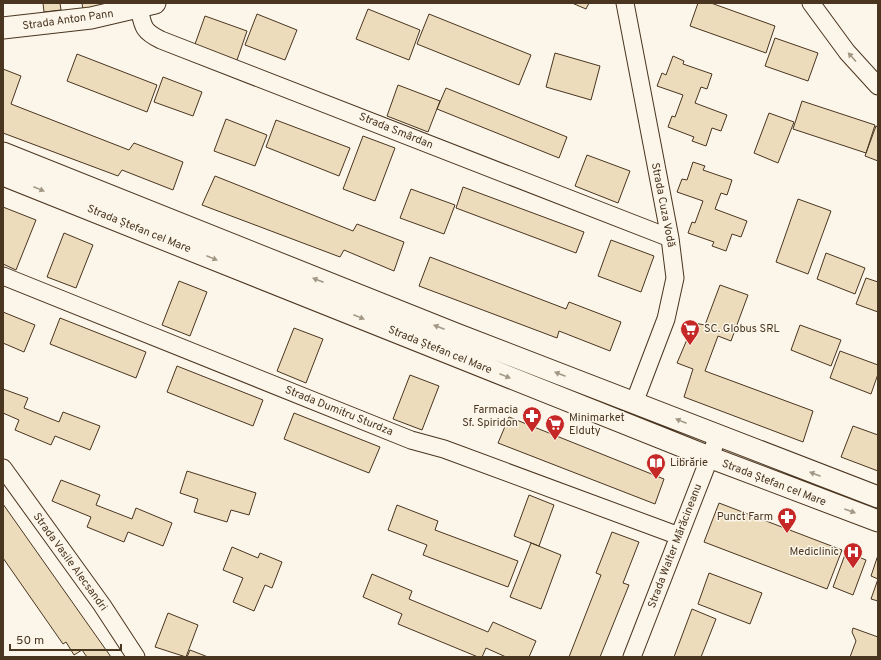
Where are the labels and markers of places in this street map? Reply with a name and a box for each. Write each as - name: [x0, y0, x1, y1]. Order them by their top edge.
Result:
- supermarket icon: SC. Globus SRL: [679, 318, 701, 346]
- place label: SC. Globus SRL: [704, 322, 780, 336]
- place label: Farmacia Sf. Spiridon: [462, 403, 518, 430]
- pharmacy icon: Farmacia Sf. Spiridon: [521, 405, 543, 433]
- place label: Minimarket Elduty: [569, 411, 625, 438]
- supermarket icon: Minimarket Elduty: [544, 413, 566, 441]
- library icon: Librărie: [645, 452, 667, 480]
- place label: Librărie: [670, 456, 708, 470]
- pharmacy icon: Punct Farm: [776, 506, 798, 534]
- place label: Punct Farm: [717, 510, 773, 524]
- hospital icon: Mediclinic: [842, 541, 864, 569]
- place label: Mediclinic: [789, 545, 839, 559]

